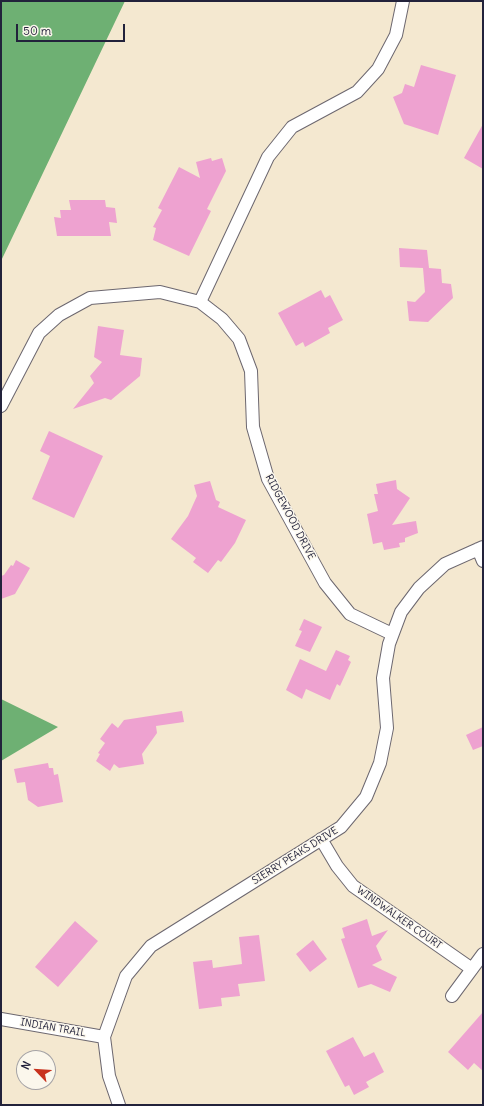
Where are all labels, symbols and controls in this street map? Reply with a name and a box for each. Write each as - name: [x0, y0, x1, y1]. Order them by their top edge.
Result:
- scale bar: [18, 16, 127, 42]
- text: 50 m: [23, 23, 51, 38]
- street label: RIDGEWOOD DRIVE: [262, 472, 318, 562]
- street label: SIERRY PEAKS DRIVE: [250, 825, 340, 887]
- street label: WINDWALKER COURT: [354, 884, 444, 952]
- street label: INDIAN TRAIL: [19, 1016, 87, 1040]
- north arrow: [16, 1050, 56, 1090]
- text: N: [18, 1059, 34, 1072]

